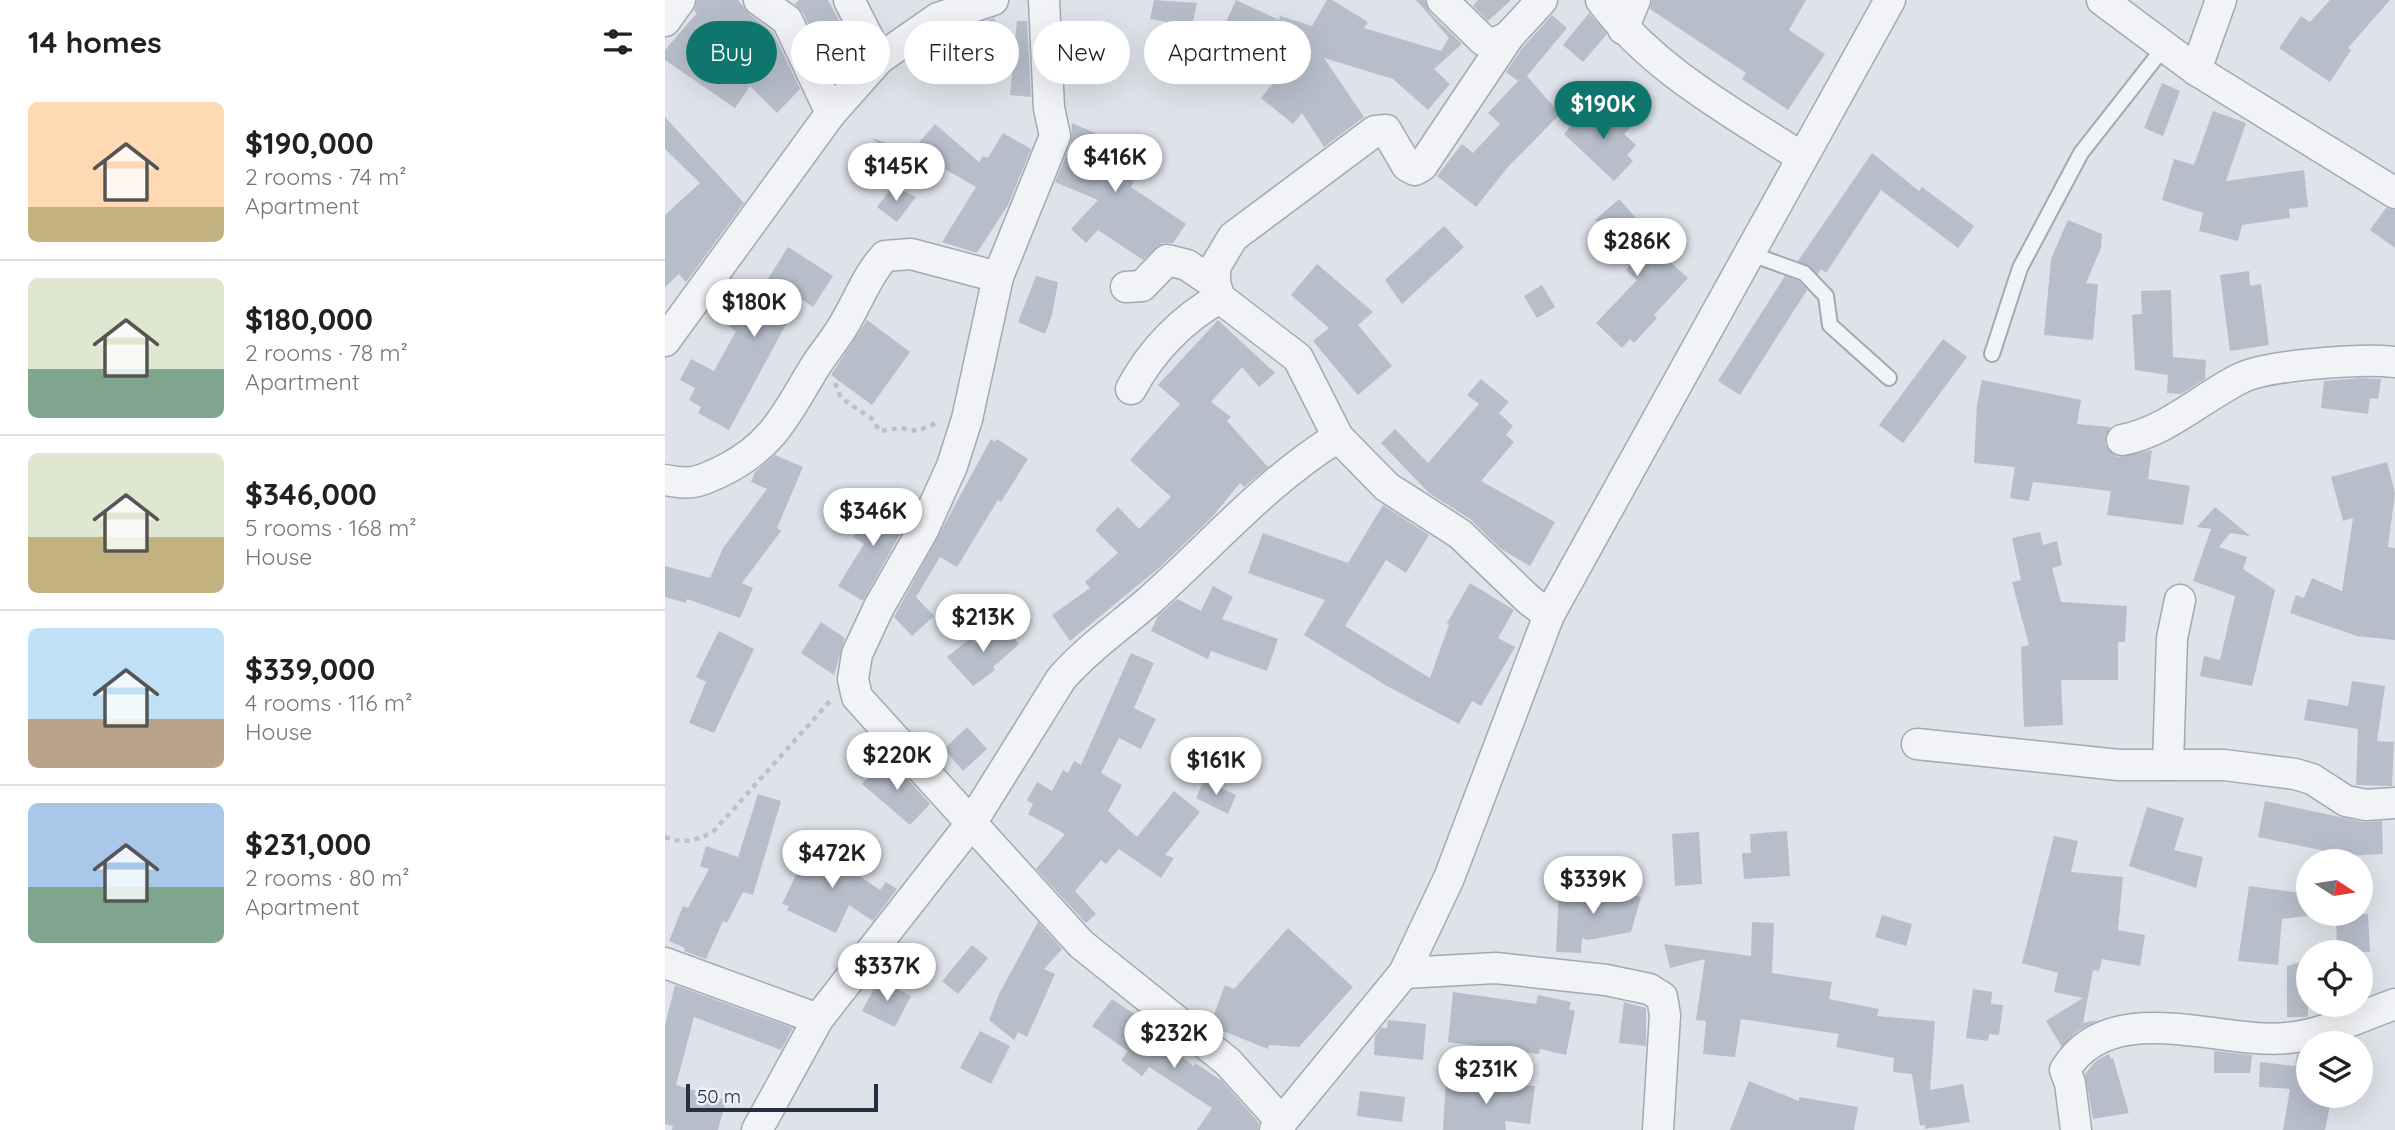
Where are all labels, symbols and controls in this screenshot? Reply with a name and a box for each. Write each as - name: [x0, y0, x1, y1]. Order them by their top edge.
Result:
- chip: Buy: [686, 21, 777, 84]
- chip: Rent: [791, 21, 890, 84]
- chip: Filters: [904, 21, 1019, 84]
- chip: New: [1033, 21, 1130, 84]
- chip: Apartment: [1144, 21, 1311, 84]
- text: 14 homes: [28, 23, 162, 61]
- icon: filters: [599, 23, 637, 61]
- pin: $190K: [1554, 82, 1652, 141]
- text: $190K: [1571, 89, 1635, 118]
- text: $190,000: [245, 124, 374, 162]
- icon: home: [84, 130, 168, 214]
- pin: $416K: [1066, 134, 1164, 194]
- text: $416K: [1083, 142, 1147, 171]
- pin: $145K: [847, 144, 945, 203]
- text: $145K: [864, 151, 928, 180]
- text: 2 rooms · 74 m²: [245, 162, 407, 191]
- text: Apartment: [245, 191, 359, 220]
- pin: $286K: [1588, 218, 1686, 278]
- text: $286K: [1603, 226, 1671, 255]
- pin: $180K: [705, 280, 803, 339]
- text: $180K: [722, 287, 786, 316]
- text: $180,000: [245, 300, 373, 338]
- icon: home: [84, 306, 168, 390]
- text: 2 rooms · 78 m²: [245, 338, 408, 367]
- text: Apartment: [245, 367, 359, 396]
- text: $346,000: [245, 475, 377, 513]
- icon: home: [84, 481, 168, 565]
- pin: $346K: [824, 489, 922, 548]
- text: $346K: [839, 496, 907, 525]
- text: 5 rooms · 168 m²: [245, 513, 417, 542]
- text: House: [245, 542, 312, 571]
- pin: $213K: [934, 594, 1032, 654]
- text: $213K: [951, 602, 1015, 631]
- text: $339,000: [245, 650, 375, 688]
- icon: home: [84, 656, 168, 740]
- text: 4 rooms · 116 m²: [245, 688, 412, 717]
- text: House: [245, 717, 312, 746]
- pin: $220K: [848, 732, 946, 792]
- pin: $161K: [1167, 738, 1265, 797]
- text: $220K: [862, 740, 932, 769]
- text: $161K: [1187, 745, 1245, 774]
- text: $231,000: [245, 825, 371, 863]
- pin: $472K: [783, 830, 881, 890]
- icon: home: [84, 831, 168, 915]
- text: $472K: [798, 838, 866, 867]
- north arrow: [2296, 849, 2373, 926]
- map controls: [2296, 849, 2373, 1108]
- pin: $339K: [1544, 856, 1642, 916]
- text: 2 rooms · 80 m²: [245, 863, 410, 892]
- text: $339K: [1560, 864, 1626, 893]
- text: Apartment: [245, 892, 359, 921]
- button: locate: [2296, 940, 2373, 1017]
- pin: $337K: [838, 944, 936, 1003]
- text: $337K: [854, 951, 920, 980]
- pin: $232K: [1125, 1010, 1223, 1070]
- text: $232K: [1140, 1018, 1208, 1047]
- button: layers: [2296, 1031, 2373, 1108]
- pin: $231K: [1437, 1046, 1535, 1106]
- text: $231K: [1454, 1054, 1518, 1083]
- scale bar: [686, 1081, 879, 1113]
- text: 50 m: [697, 1084, 741, 1108]

